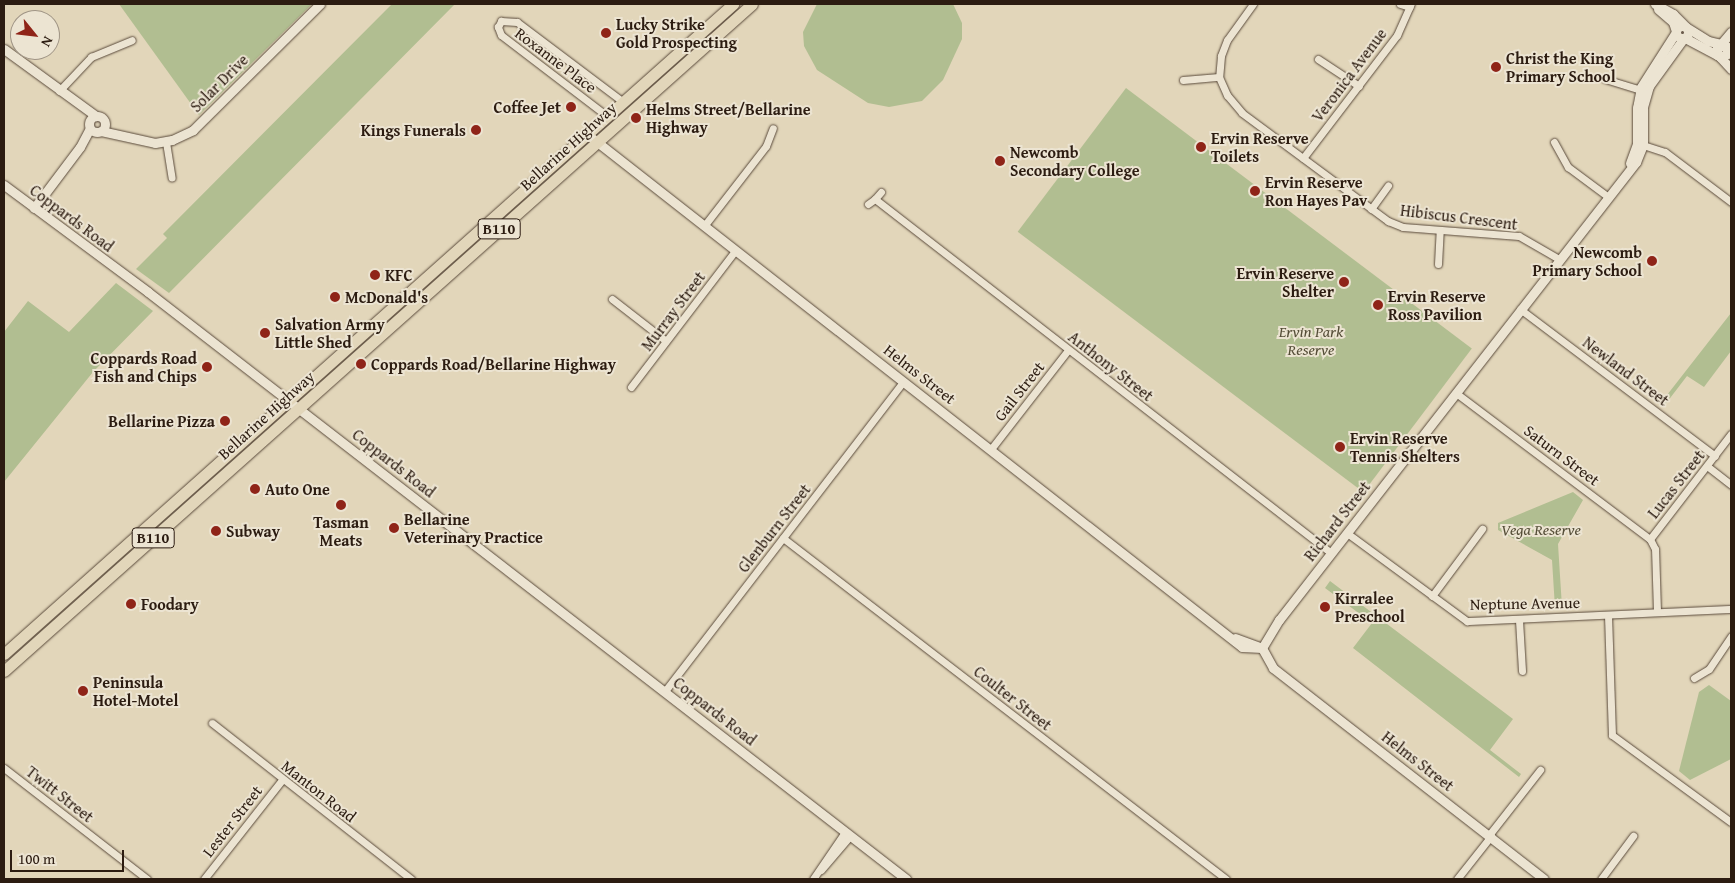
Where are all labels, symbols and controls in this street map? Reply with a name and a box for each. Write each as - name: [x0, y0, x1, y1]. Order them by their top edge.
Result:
- north arrow: [10, 10, 60, 60]
- place label: Lucky Strike Gold Prospecting: [616, 14, 737, 52]
- street label: Roxanne Place: [511, 23, 601, 97]
- street label: Veronica Avenue: [1308, 24, 1390, 126]
- marker: Lucky Strike Gold Prospecting: [600, 27, 612, 39]
- text: N: [36, 33, 58, 51]
- place label: Christ the King Primary School: [1506, 48, 1616, 86]
- street label: Solar Drive: [186, 50, 252, 116]
- marker: Christ the King Primary School: [1490, 61, 1502, 73]
- place label: Coffee Jet: [494, 97, 561, 117]
- street label: Bellarine Highway: [516, 98, 620, 194]
- place label: Helms Street/Bellarine Highway: [646, 99, 811, 137]
- marker: Coffee Jet: [565, 101, 577, 113]
- marker: Helms Street/Bellarine Highway: [630, 112, 642, 124]
- place label: Kings Funerals: [361, 120, 466, 140]
- marker: Kings Funerals: [470, 124, 482, 136]
- place label: Ervin Reserve Toilets: [1211, 128, 1309, 166]
- marker: Ervin Reserve Toilets: [1195, 141, 1207, 153]
- place label: Newcomb Secondary College: [1010, 142, 1140, 180]
- marker: Newcomb Secondary College: [994, 155, 1006, 167]
- place label: Ervin Reserve Ron Hayes Pav: [1265, 172, 1367, 210]
- street label: Coppards Road: [26, 180, 118, 256]
- marker: Ervin Reserve Ron Hayes Pav: [1249, 185, 1261, 197]
- street label: Hibiscus Crescent: [1399, 200, 1519, 234]
- road number: B110: [476, 216, 522, 242]
- place label: Newcomb Primary School: [1532, 242, 1642, 280]
- marker: Newcomb Primary School: [1646, 255, 1658, 267]
- place label: Ervin Reserve Shelter: [1236, 263, 1334, 301]
- place label: KFC: [385, 265, 412, 285]
- street label: Murray Street: [637, 268, 709, 354]
- marker: KFC: [369, 269, 381, 281]
- marker: Ervin Reserve Shelter: [1338, 276, 1350, 288]
- place label: Ervin Reserve Ross Pavilion: [1388, 286, 1486, 324]
- place label: McDonald's: [345, 287, 428, 307]
- marker: McDonald's: [329, 291, 341, 303]
- marker: Ervin Reserve Ross Pavilion: [1372, 299, 1384, 311]
- place label: Salvation Army Little Shed: [275, 314, 385, 352]
- park label: Ervin Park Reserve: [1279, 321, 1343, 359]
- marker: Salvation Army Little Shed: [259, 327, 271, 339]
- street label: Anthony Street: [1065, 327, 1157, 405]
- street label: Newland Street: [1579, 332, 1673, 410]
- street label: Helms Street: [880, 340, 960, 408]
- place label: Coppards Road Fish and Chips: [90, 348, 197, 386]
- place label: Coppards Road/Bellarine Highway: [371, 354, 616, 374]
- marker: Coppards Road/Bellarine Highway: [355, 358, 367, 370]
- street label: Gail Street: [990, 358, 1048, 424]
- marker: Coppards Road Fish and Chips: [201, 361, 213, 373]
- street label: Bellarine Highway: [214, 367, 318, 463]
- place label: Bellarine Pizza: [108, 411, 215, 431]
- marker: Bellarine Pizza: [219, 415, 231, 427]
- street label: Saturn Street: [1521, 420, 1603, 490]
- street label: Coppards Road: [349, 425, 439, 501]
- place label: Ervin Reserve Tennis Shelters: [1350, 428, 1460, 466]
- marker: Ervin Reserve Tennis Shelters: [1334, 441, 1346, 453]
- street label: Lucas Street: [1643, 446, 1709, 522]
- street label: Richard Street: [1300, 477, 1374, 565]
- place label: Auto One: [265, 479, 330, 499]
- street label: Glenburn Street: [734, 480, 814, 576]
- marker: Auto One: [249, 483, 261, 495]
- marker: Tasman Meats: [335, 499, 347, 511]
- place label: Bellarine Veterinary Practice: [404, 509, 543, 547]
- place label: Tasman Meats: [313, 512, 369, 550]
- park label: Vega Reserve: [1501, 519, 1581, 539]
- place label: Subway: [226, 521, 280, 541]
- marker: Bellarine Veterinary Practice: [388, 522, 400, 534]
- marker: Subway: [210, 525, 222, 537]
- road number: B110: [130, 526, 176, 550]
- place label: Kirralee Preschool: [1335, 588, 1405, 626]
- street label: Neptune Avenue: [1470, 592, 1580, 614]
- place label: Foodary: [141, 594, 199, 614]
- marker: Foodary: [125, 598, 137, 610]
- marker: Kirralee Preschool: [1319, 601, 1331, 613]
- street label: Coulter Street: [970, 662, 1056, 734]
- place label: Peninsula Hotel-Motel: [93, 672, 178, 710]
- street label: Coppards Road: [670, 673, 760, 749]
- marker: Peninsula Hotel-Motel: [77, 685, 89, 697]
- street label: Helms Street: [1378, 727, 1458, 795]
- street label: Manton Road: [278, 756, 360, 826]
- street label: Twitt Street: [23, 762, 97, 826]
- street label: Lester Street: [198, 781, 266, 861]
- scale bar: [12, 840, 126, 872]
- text: 100 m: [18, 848, 55, 869]

